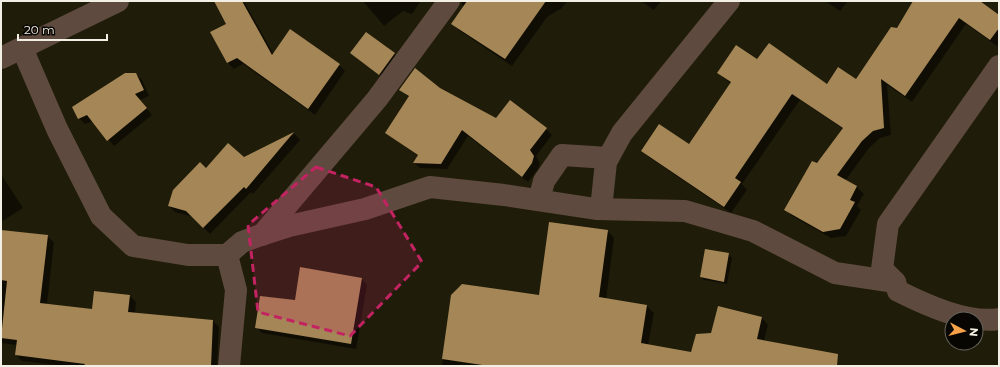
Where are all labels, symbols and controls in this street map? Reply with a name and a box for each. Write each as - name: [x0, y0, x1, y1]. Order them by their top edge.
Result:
- scale bar: [18, 16, 107, 42]
- text: 20 m: [24, 22, 55, 37]
- north arrow: [944, 311, 984, 351]
- text: N: [966, 327, 981, 337]

